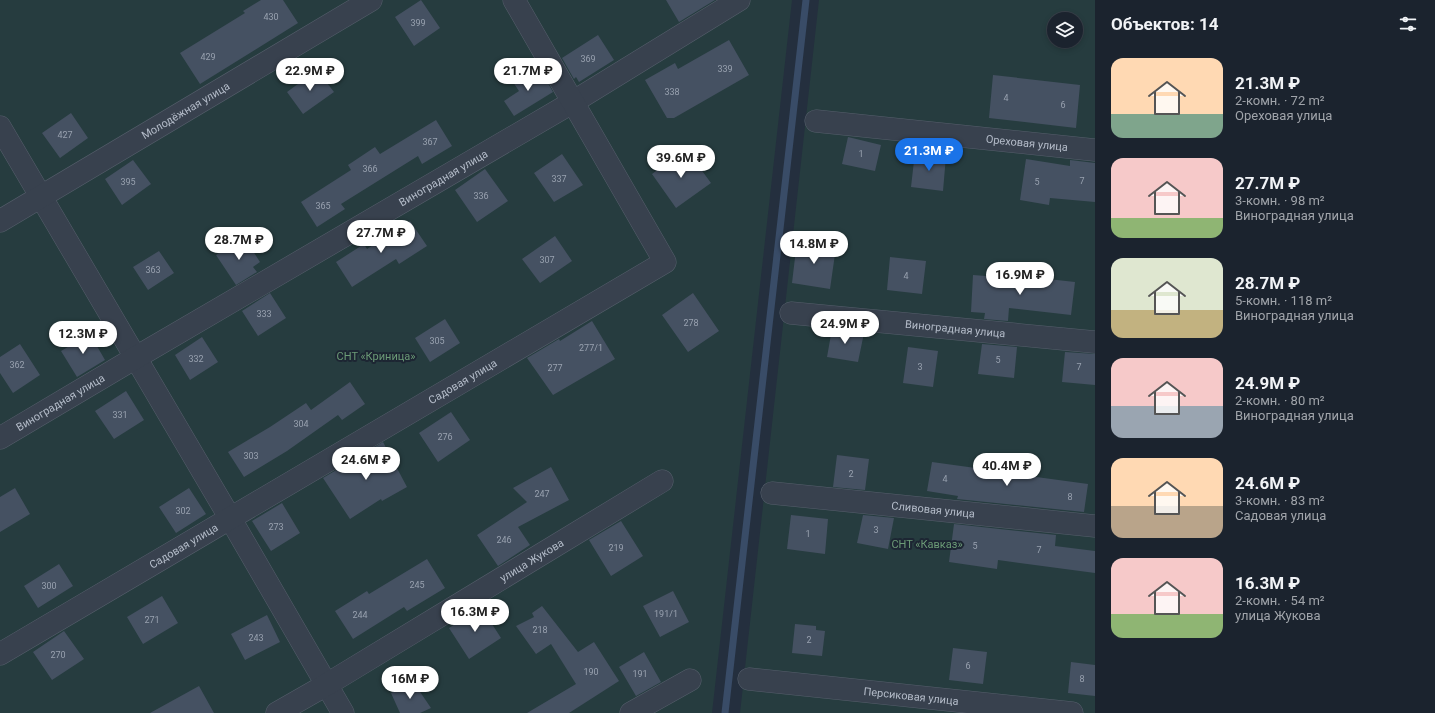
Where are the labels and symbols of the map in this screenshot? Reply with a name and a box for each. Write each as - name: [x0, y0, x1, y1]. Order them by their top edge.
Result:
- house number: 430: [263, 12, 279, 22]
- house number: 399: [410, 18, 426, 28]
- house number: 429: [200, 52, 216, 62]
- house number: 369: [580, 54, 596, 64]
- pin: 22.9M ₽: [273, 58, 347, 92]
- pin: 21.7M ₽: [491, 58, 565, 92]
- house number: 339: [717, 64, 733, 74]
- street label: Молодёжная улица: [139, 80, 232, 142]
- house number: 338: [664, 87, 680, 97]
- house number: 4: [1003, 93, 1009, 103]
- house number: 6: [1060, 100, 1066, 110]
- house number: 427: [57, 130, 73, 140]
- street label: Ореховая улица: [985, 133, 1069, 154]
- house number: 367: [422, 137, 438, 147]
- pin: 21.3M ₽: [892, 138, 966, 172]
- pin: 39.6M ₽: [644, 145, 718, 179]
- street label: Виноградная улица: [397, 147, 490, 209]
- house number: 1: [858, 149, 864, 159]
- house number: 366: [362, 164, 378, 174]
- house number: 337: [551, 174, 567, 184]
- house number: 7: [1079, 176, 1085, 186]
- house number: 395: [120, 177, 136, 187]
- house number: 5: [1034, 177, 1040, 187]
- house number: 336: [473, 191, 489, 201]
- house number: 365: [315, 201, 331, 211]
- pin: 27.7M ₽: [344, 220, 418, 254]
- pin: 28.7M ₽: [202, 227, 276, 261]
- pin: 14.8M ₽: [777, 231, 851, 265]
- house number: 307: [539, 255, 555, 265]
- pin: 16.9M ₽: [983, 262, 1057, 296]
- house number: 363: [145, 265, 161, 275]
- house number: 4: [903, 271, 909, 281]
- house number: 333: [256, 309, 272, 319]
- pin: 24.9M ₽: [808, 311, 882, 345]
- house number: 278: [683, 318, 699, 328]
- street label: Виноградная улица: [905, 318, 1006, 340]
- pin: 12.3M ₽: [46, 321, 120, 355]
- house number: 305: [429, 336, 445, 346]
- house number: 277/1: [579, 343, 603, 353]
- park label: СНТ «Криница»: [337, 350, 415, 363]
- house number: 332: [188, 354, 204, 364]
- house number: 5: [995, 355, 1001, 365]
- street label: Садовая улица: [426, 356, 499, 407]
- house number: 362: [9, 360, 25, 370]
- house number: 3: [917, 362, 923, 372]
- house number: 7: [1076, 362, 1082, 372]
- house number: 277: [547, 363, 563, 373]
- street label: Виноградная улица: [14, 371, 107, 434]
- house number: 331: [112, 410, 128, 420]
- house number: 304: [293, 419, 309, 429]
- house number: 276: [437, 432, 453, 442]
- pin: 24.6M ₽: [329, 447, 403, 481]
- house number: 303: [243, 451, 259, 461]
- pin: 40.4M ₽: [970, 453, 1044, 487]
- house number: 2: [848, 469, 854, 479]
- house number: 4: [942, 474, 948, 484]
- house number: 247: [534, 489, 550, 499]
- house number: 8: [1067, 492, 1073, 502]
- street label: Сливовая улица: [891, 499, 975, 521]
- house number: 302: [175, 506, 191, 516]
- street label: Садовая улица: [147, 521, 220, 572]
- house number: 273: [268, 522, 284, 532]
- house number: 3: [873, 525, 879, 535]
- house number: 1: [805, 529, 811, 539]
- house number: 246: [496, 535, 512, 545]
- street label: улица Жукова: [498, 536, 566, 585]
- park label: СНТ «Кавказ»: [891, 538, 963, 551]
- house number: 5: [972, 541, 978, 551]
- house number: 219: [608, 543, 624, 553]
- house number: 7: [1036, 545, 1042, 555]
- house number: 245: [409, 580, 425, 590]
- house number: 300: [41, 581, 57, 591]
- pin: 16.3M ₽: [438, 599, 512, 633]
- house number: 191/1: [654, 609, 678, 619]
- house number: 244: [352, 610, 368, 620]
- house number: 271: [144, 615, 160, 625]
- house number: 218: [532, 625, 548, 635]
- house number: 243: [248, 633, 264, 643]
- house number: 2: [806, 635, 812, 645]
- house number: 270: [50, 650, 66, 660]
- house number: 6: [965, 661, 971, 671]
- pin: 16M ₽: [382, 666, 438, 700]
- house number: 190: [583, 667, 599, 677]
- house number: 191: [632, 669, 648, 679]
- house number: 8: [1079, 674, 1085, 684]
- street label: Персиковая улица: [863, 685, 959, 708]

